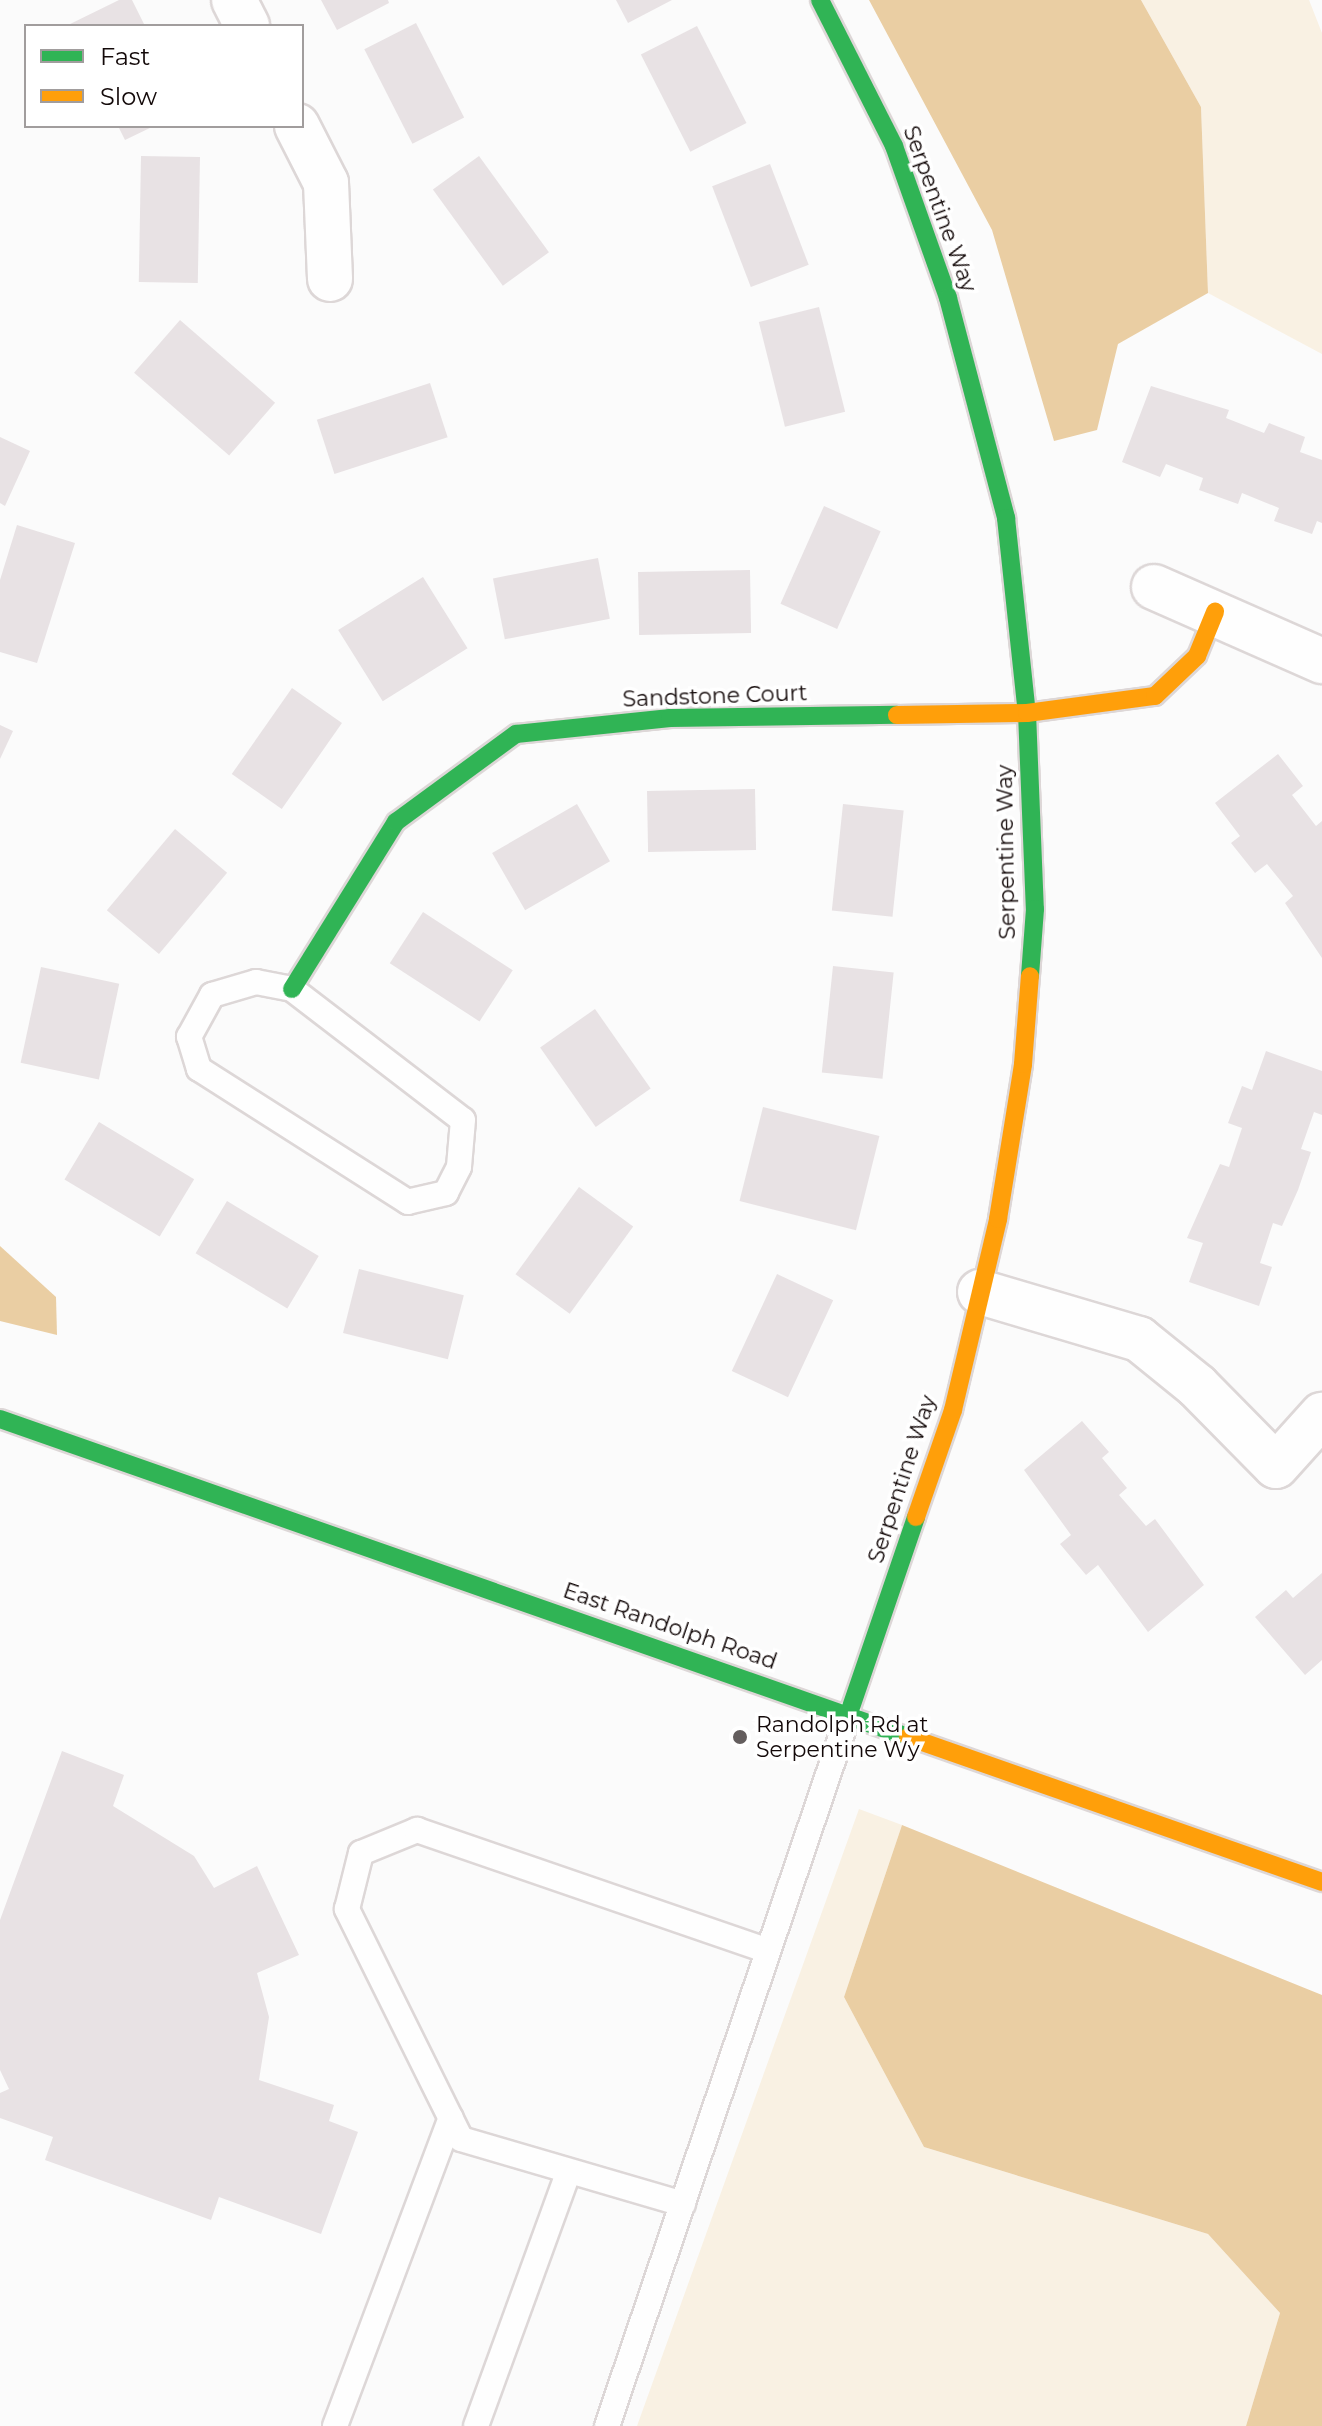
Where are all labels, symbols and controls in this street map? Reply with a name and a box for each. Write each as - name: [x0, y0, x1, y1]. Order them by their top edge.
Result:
- legend: [24, 24, 304, 128]
- text: Fast: [100, 42, 150, 71]
- text: Slow: [100, 82, 157, 111]
- street label: Serpentine Way: [898, 122, 982, 296]
- street label: Sandstone Court: [622, 680, 808, 712]
- street label: Serpentine Way: [991, 764, 1021, 940]
- street label: Serpentine Way: [862, 1392, 942, 1566]
- street label: East Randolph Road: [560, 1577, 780, 1675]
- place label: Randolph Rd at Serpentine Wy: [756, 1711, 928, 1762]
- marker: Randolph Rd at Serpentine Wy: [731, 1728, 749, 1746]

